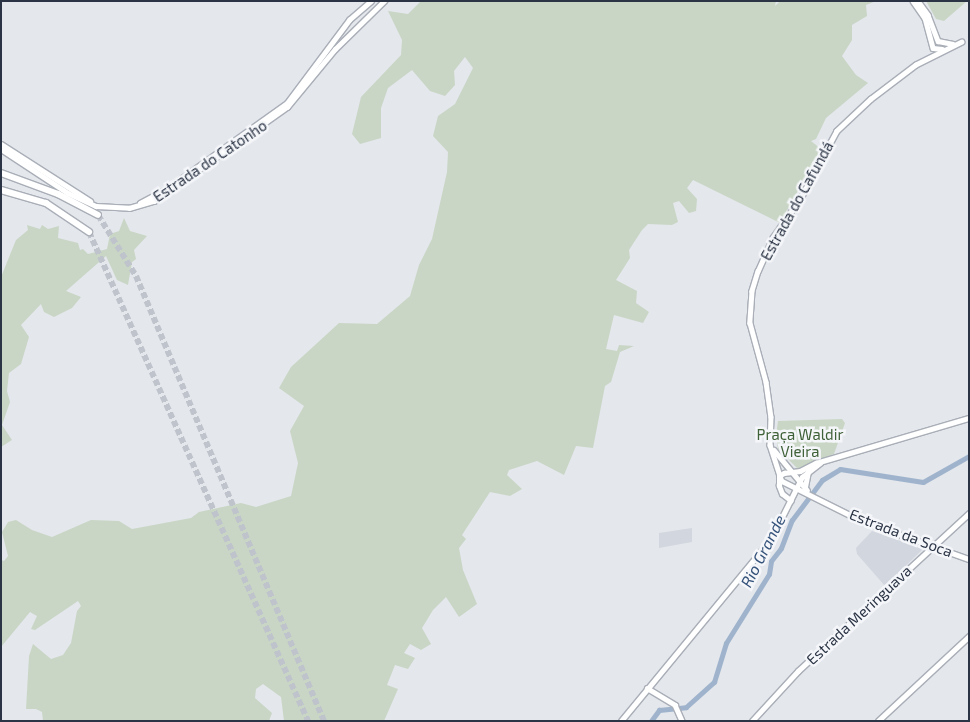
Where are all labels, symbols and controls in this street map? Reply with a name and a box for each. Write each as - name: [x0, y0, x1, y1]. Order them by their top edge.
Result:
- street label: Estrada do Catonho: [150, 116, 270, 206]
- street label: Estrada do Cafundá: [757, 138, 837, 264]
- park label: Praça Waldir Vieira: [756, 425, 844, 460]
- street label: Estrada da Soca: [847, 505, 955, 561]
- water label: Rio Grande: [737, 512, 789, 590]
- street label: Estrada Meringuava: [803, 562, 915, 668]

